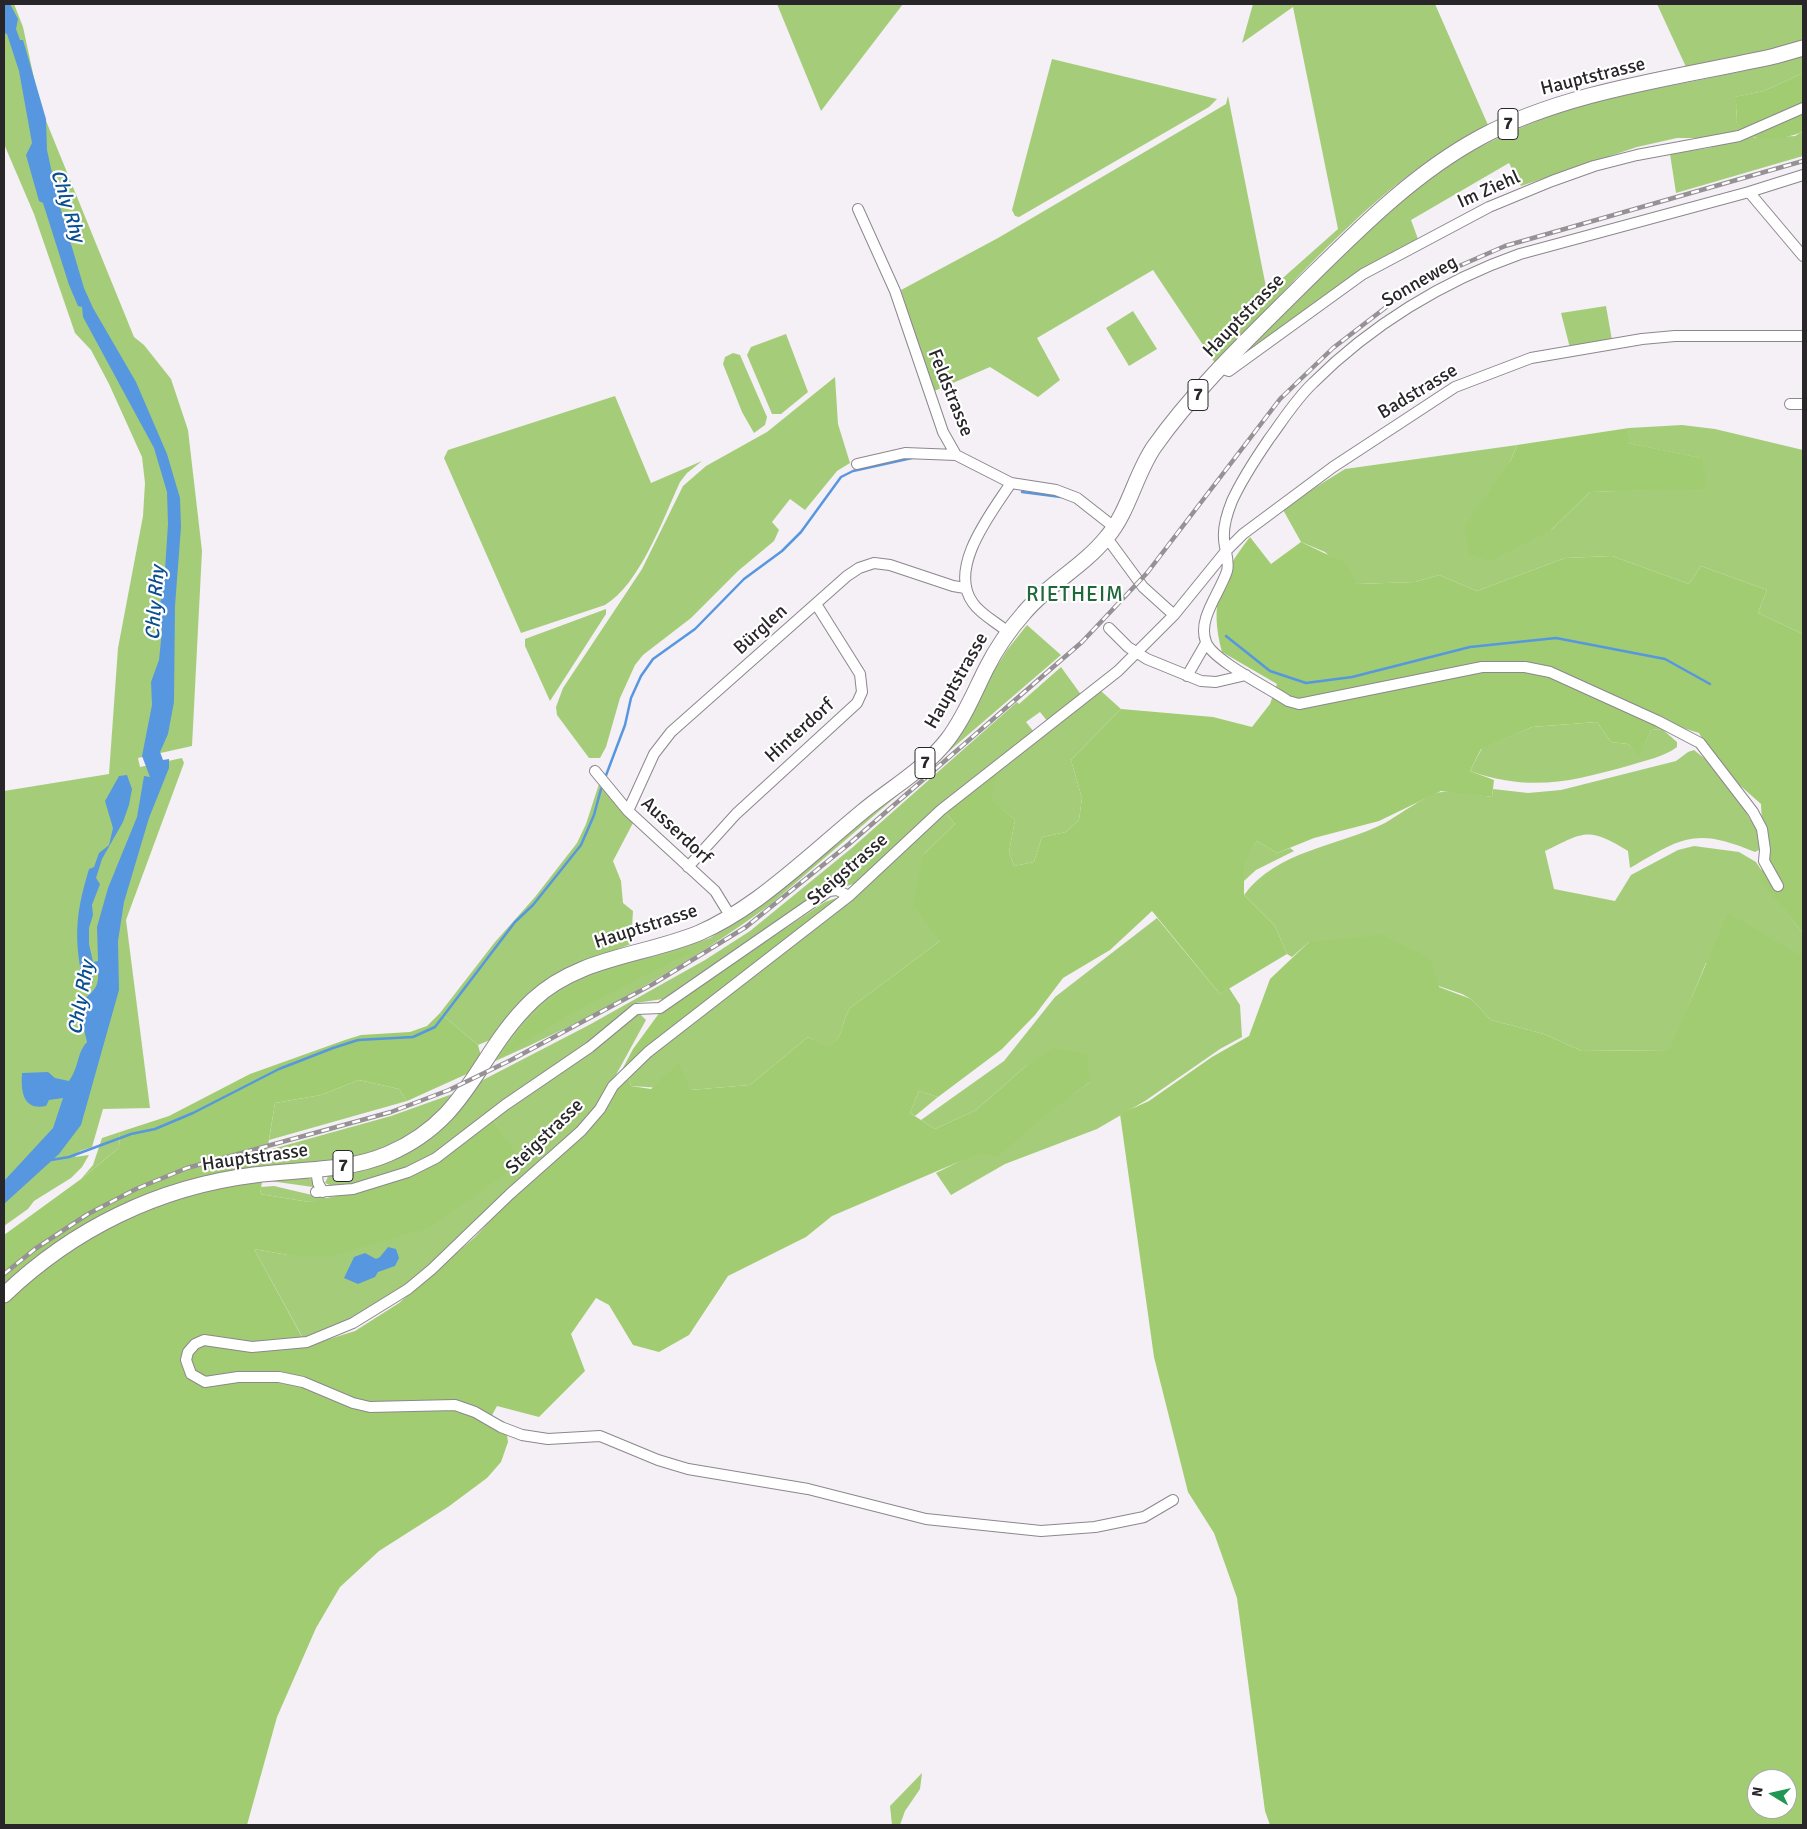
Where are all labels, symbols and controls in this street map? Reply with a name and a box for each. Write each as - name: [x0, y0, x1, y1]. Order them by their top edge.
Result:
- street label: Hauptstrasse: [1538, 53, 1648, 101]
- road number: 7: [1498, 108, 1518, 140]
- street label: Im Ziehl: [1454, 166, 1524, 214]
- water label: Chly Rhy: [45, 167, 89, 245]
- street label: Sonneweg: [1378, 251, 1462, 313]
- street label: Hauptstrasse: [1199, 270, 1289, 362]
- street label: Feldstrasse: [922, 346, 978, 440]
- street label: Badstrasse: [1374, 359, 1462, 425]
- road number: 7: [1188, 380, 1208, 410]
- water label: Chly Rhy: [141, 565, 171, 641]
- district label: RIETHEIM: [1025, 582, 1125, 608]
- street label: Bürglen: [730, 600, 792, 660]
- street label: Hauptstrasse: [920, 629, 994, 733]
- street label: Hinterdorf: [761, 694, 839, 768]
- road number: 7: [915, 748, 935, 778]
- street label: Ausserdorf: [636, 792, 716, 870]
- street label: Steigstrasse: [803, 829, 893, 911]
- street label: Hauptstrasse: [592, 900, 700, 954]
- water label: Chly Rhy: [64, 959, 100, 1037]
- street label: Steigstrasse: [501, 1094, 589, 1180]
- street label: Hauptstrasse: [200, 1139, 310, 1177]
- road number: 7: [333, 1150, 353, 1182]
- north arrow: [1747, 1769, 1797, 1819]
- text: N: [1749, 1786, 1767, 1798]

